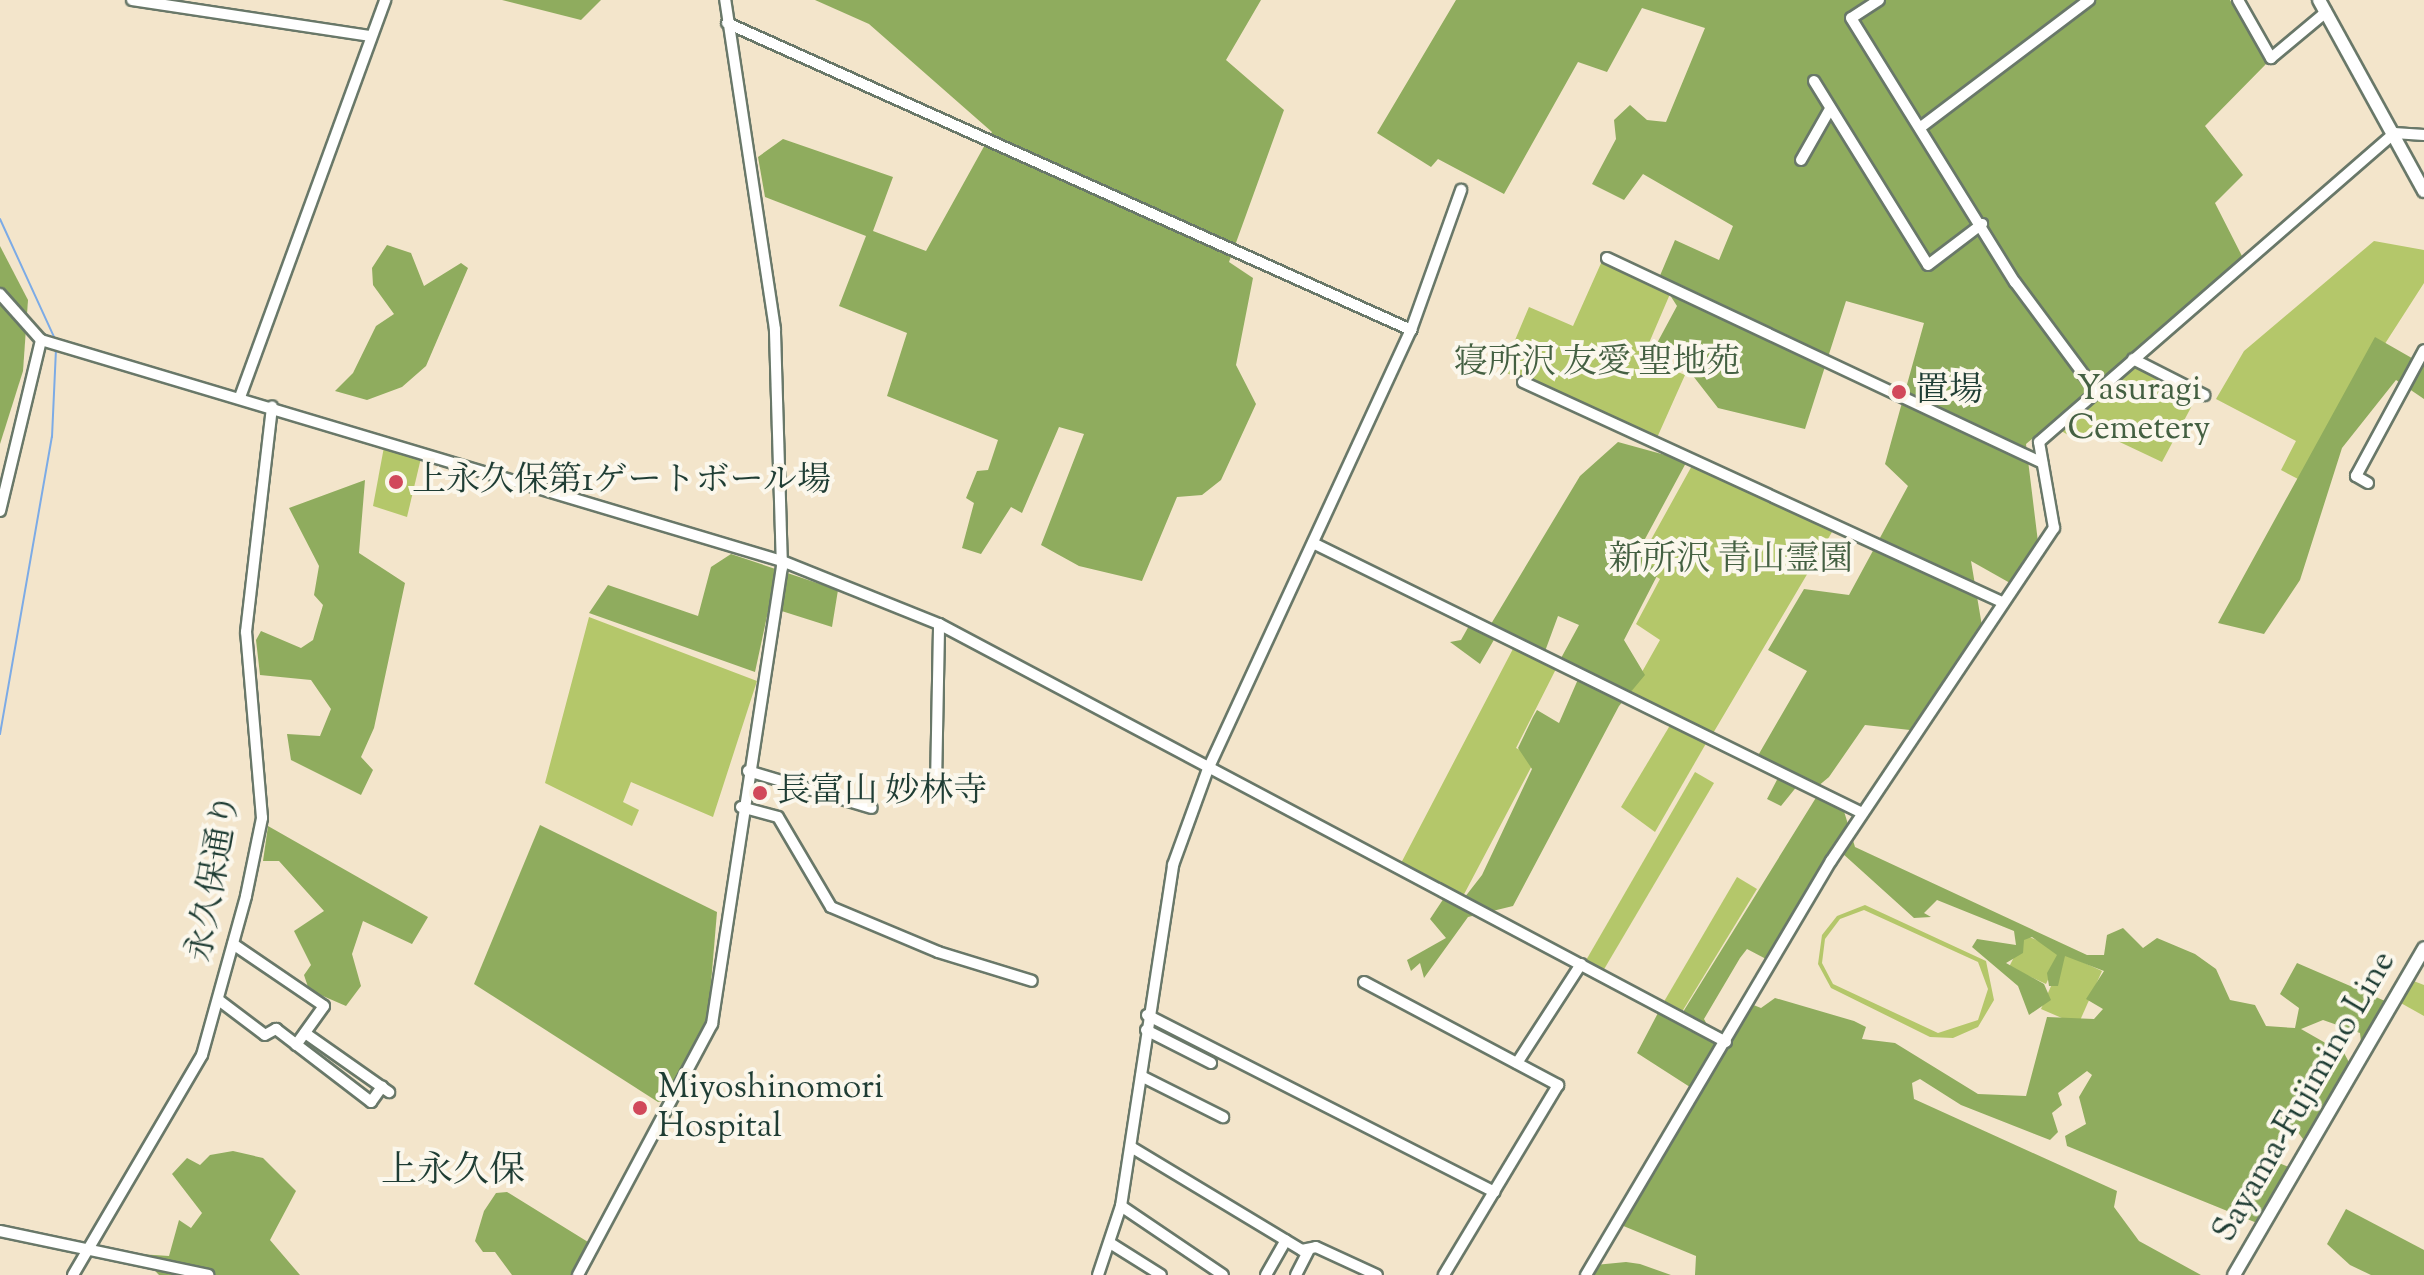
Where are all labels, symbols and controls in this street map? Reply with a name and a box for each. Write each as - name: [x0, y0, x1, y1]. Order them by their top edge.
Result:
- park label: 寝所沢 友愛 聖地苑: [1454, 344, 1740, 384]
- park label: Yasuragi Cemetery: [2068, 370, 2210, 450]
- place label: 置場: [1915, 372, 1983, 412]
- marker: 置場: [1890, 383, 1908, 401]
- place label: 上永久保第1ゲートボール場: [412, 462, 832, 502]
- marker: 上永久保第1ゲートボール場: [387, 473, 405, 491]
- park label: 新所沢 青山霊園: [1608, 541, 1854, 581]
- place label: 長富山 妙林寺: [776, 773, 987, 813]
- marker: 長富山 妙林寺: [751, 784, 769, 802]
- street label: 永久保通り: [180, 791, 250, 965]
- street label: Sayama-Fujimino Line: [2205, 944, 2405, 1250]
- place label: Miyoshinomori Hospital: [658, 1068, 884, 1148]
- marker: Miyoshinomori Hospital: [629, 1097, 651, 1119]
- district label: 上永久保: [381, 1151, 525, 1195]

